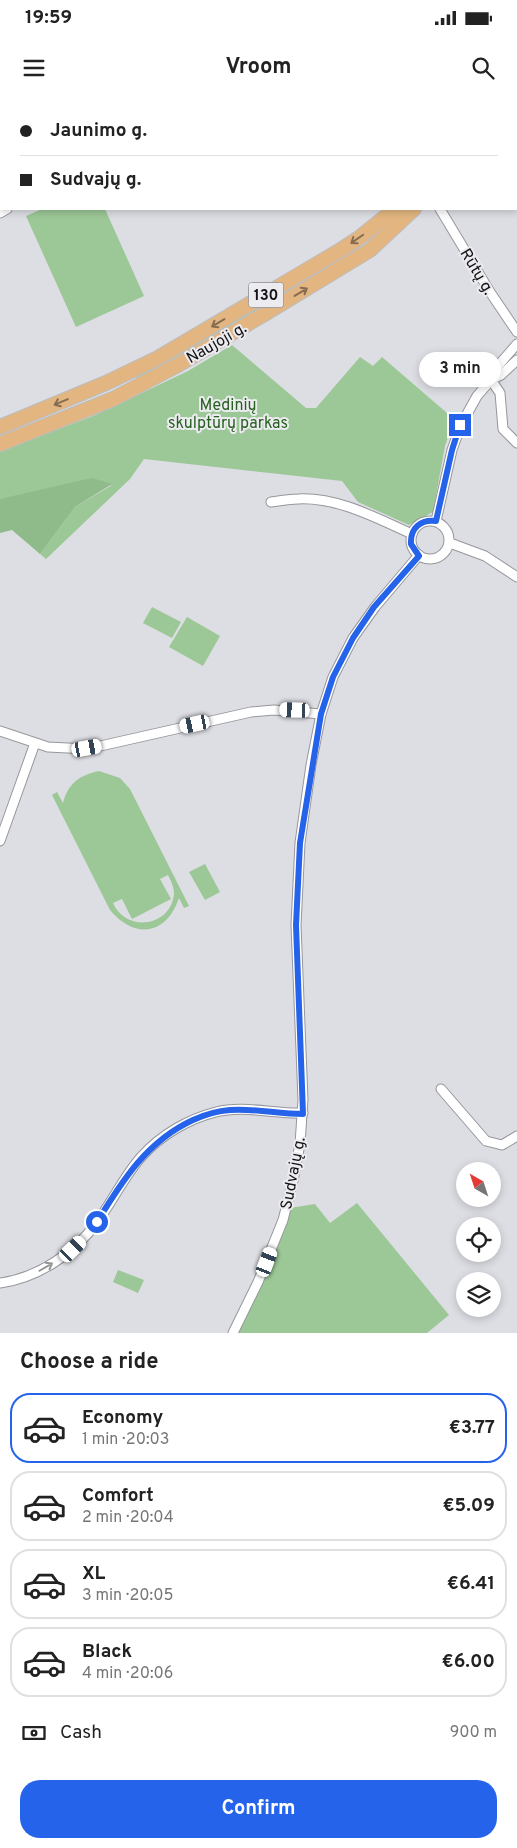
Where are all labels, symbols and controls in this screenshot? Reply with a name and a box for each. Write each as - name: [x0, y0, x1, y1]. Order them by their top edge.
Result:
- text: 19:59: [25, 6, 72, 30]
- icon: menu: [20, 54, 48, 82]
- text: Vroom: [225, 54, 292, 81]
- icon: search: [469, 54, 497, 82]
- text: Jaunimo g.: [50, 119, 147, 143]
- text: Sudvajų g.: [50, 168, 141, 192]
- one-way arrow: [350, 234, 364, 244]
- street label: Rūtų g.: [455, 245, 498, 299]
- road number: 130: [248, 282, 284, 308]
- one-way arrow: [294, 287, 308, 297]
- street label: Naujoji g.: [183, 319, 251, 369]
- one-way arrow: [212, 319, 226, 329]
- callout: 3 min: [419, 352, 501, 388]
- text: 3 min: [439, 359, 481, 379]
- park label: Medinių skulptūrų parkas: [168, 396, 288, 434]
- one-way arrow: [54, 398, 69, 407]
- route end: [449, 414, 471, 436]
- car: [279, 702, 310, 718]
- car: [178, 714, 211, 734]
- car: [70, 738, 103, 758]
- street label: Sudvajų g.: [277, 1135, 311, 1211]
- north arrow: [456, 1162, 501, 1208]
- map controls: [456, 1162, 501, 1317]
- route start: [86, 1211, 108, 1233]
- button: locate: [456, 1217, 501, 1262]
- car: [56, 1233, 89, 1265]
- car: [254, 1245, 279, 1279]
- one-way arrow: [38, 1262, 52, 1272]
- button: layers: [456, 1272, 501, 1317]
- text: Choose a ride: [20, 1349, 158, 1376]
- icon: car: [22, 1406, 67, 1451]
- text: Economy: [82, 1406, 163, 1430]
- text: €3.77: [449, 1416, 495, 1440]
- text: 1 min · 20:03: [82, 1430, 169, 1450]
- icon: car: [22, 1484, 67, 1529]
- text: Comfort: [82, 1484, 154, 1508]
- text: €5.09: [443, 1494, 495, 1518]
- text: 2 min · 20:04: [82, 1508, 174, 1528]
- icon: car: [22, 1562, 67, 1607]
- text: XL: [82, 1562, 105, 1586]
- text: €6.41: [447, 1572, 495, 1596]
- text: 3 min · 20:05: [82, 1586, 173, 1606]
- icon: car: [22, 1640, 67, 1685]
- text: Black: [82, 1640, 132, 1664]
- text: €6.00: [442, 1650, 495, 1674]
- text: 4 min · 20:06: [82, 1664, 173, 1684]
- icon: cash: [20, 1719, 48, 1747]
- text: Cash: [60, 1721, 102, 1745]
- text: 900 m: [450, 1723, 497, 1743]
- button: Confirm: [20, 1780, 497, 1838]

